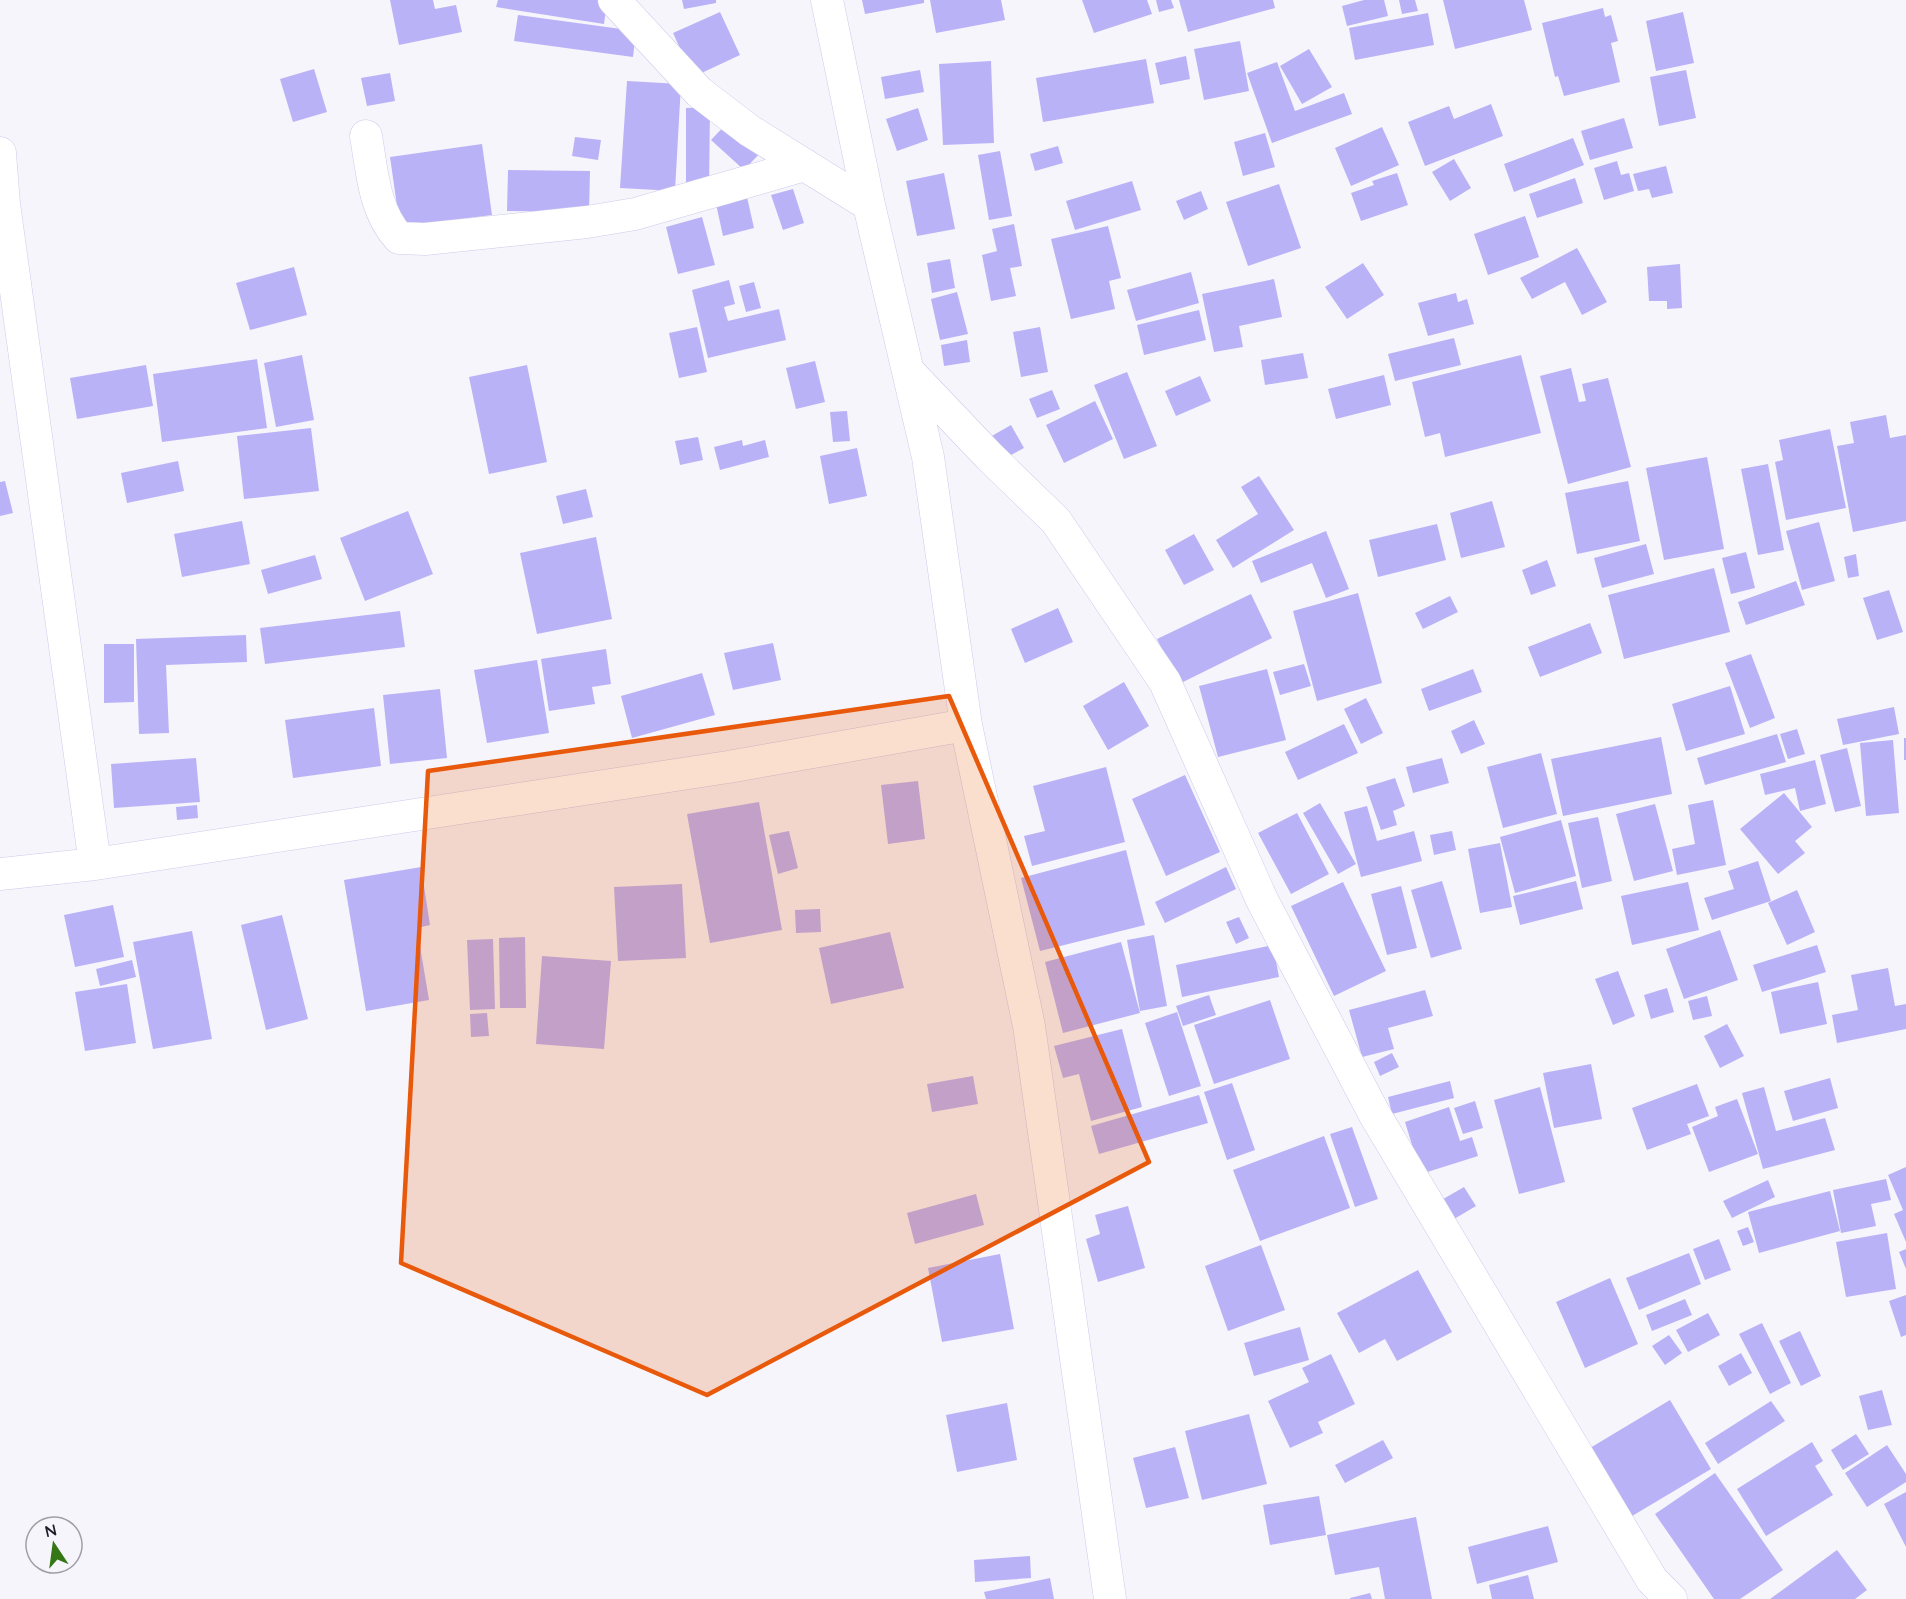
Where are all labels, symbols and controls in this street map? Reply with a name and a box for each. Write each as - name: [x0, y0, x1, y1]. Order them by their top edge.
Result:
- north arrow: [24, 1515, 84, 1575]
- text: N: [43, 1519, 59, 1541]

